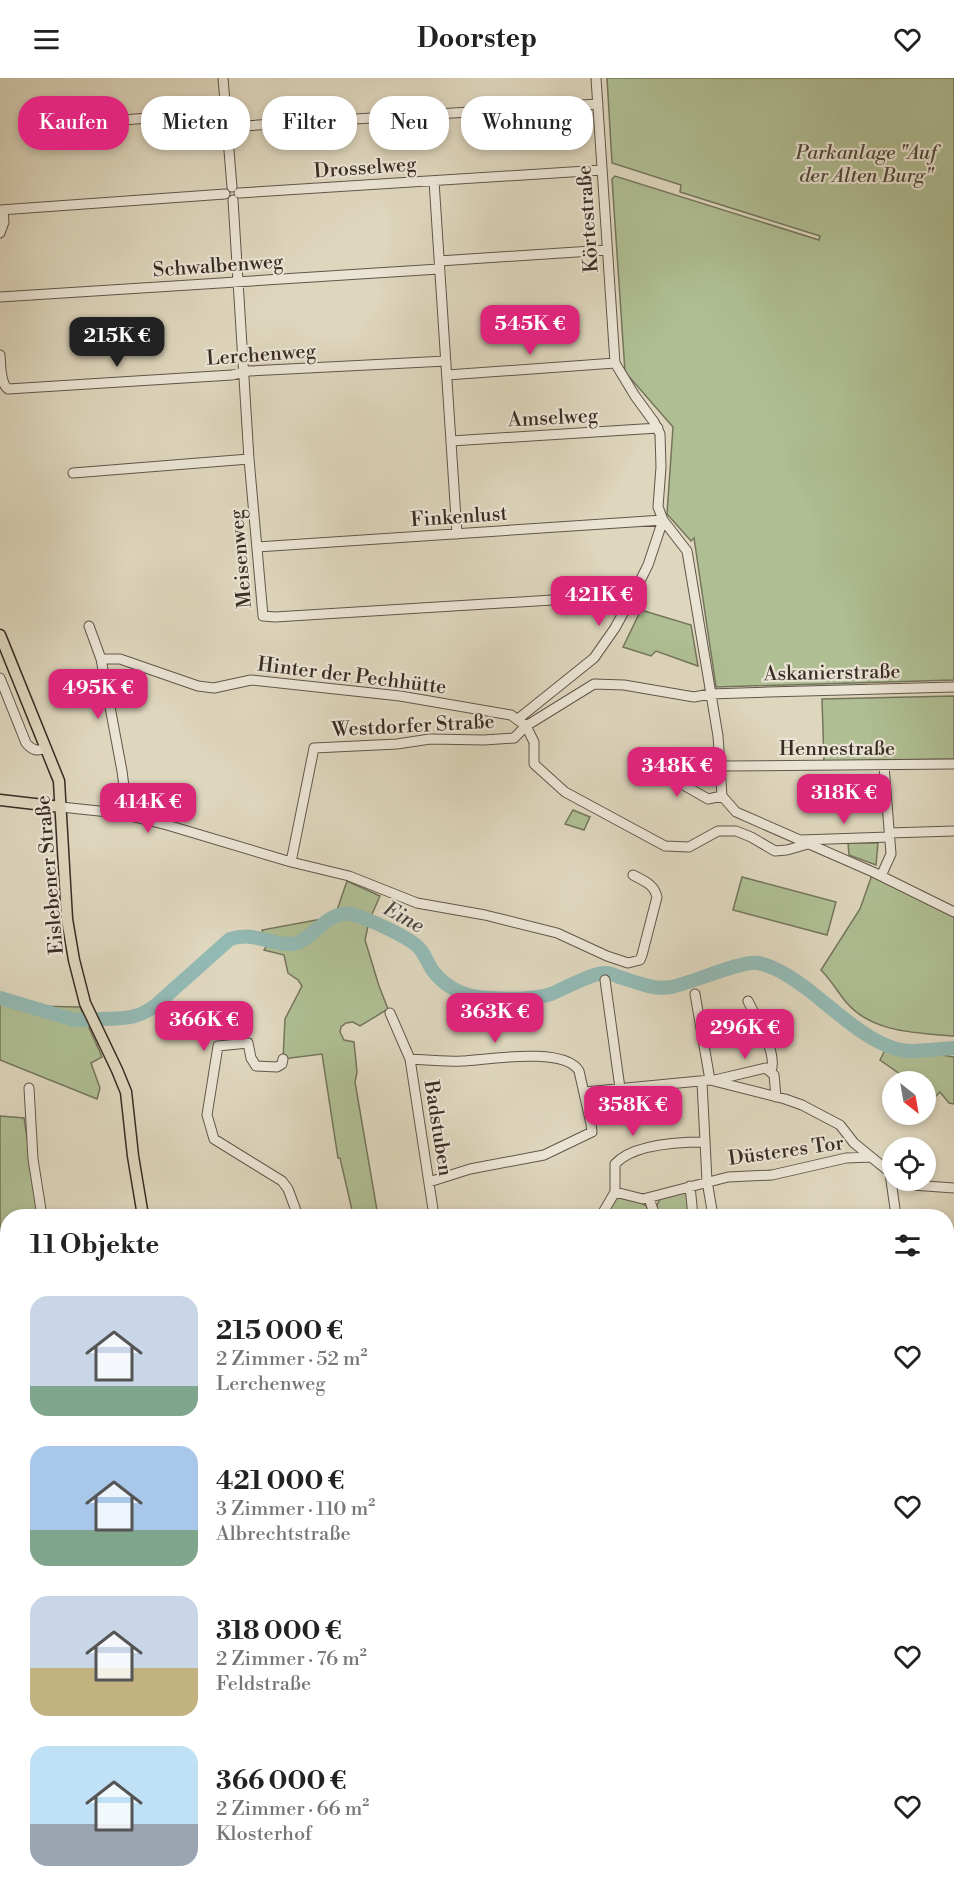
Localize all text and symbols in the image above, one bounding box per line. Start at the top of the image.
text: Doorstep [417,22,537,56]
icon: menu [30,23,63,56]
icon: heart [891,23,924,56]
chip: Kaufen [18,96,129,150]
chip: Mieten [141,96,250,150]
chip: Filter [262,96,357,150]
chip: Neu [369,96,449,150]
chip: Wohnung [461,96,593,150]
park label: Parkanlage "Auf der Alten Burg" [795,141,941,189]
street label: Drosselweg [313,152,418,185]
street label: Körtestraße [572,164,605,274]
street label: Schwalbenweg [152,249,285,284]
pin: 545K € [481,305,579,356]
text: 545K € [495,312,565,337]
pin: 215K € [68,317,166,368]
text: 215K € [83,324,151,349]
street label: Lerchenweg [205,339,317,372]
street label: Amselweg [506,404,599,433]
street label: Finkenlust [410,502,508,533]
street label: Meisenweg [225,508,258,609]
pin: 421K € [550,576,648,627]
text: 421K € [565,583,633,608]
street label: Hinter der Pechhütte [256,652,448,700]
street label: Askanierstraße [762,660,901,687]
pin: 495K € [49,669,147,720]
text: 495K € [63,676,133,701]
street label: Westdorfer Straße [330,710,495,743]
street label: Hennestraße [779,737,895,762]
pin: 348K € [628,747,726,798]
text: 348K € [642,754,712,779]
pin: 318K € [795,774,893,825]
text: 318K € [811,781,877,806]
pin: 414K € [99,783,197,834]
text: 414K € [114,790,182,815]
street label: Eislebener Straße [31,794,70,956]
water label: Eine [378,896,428,940]
pin: 363K € [446,993,544,1044]
text: 363K € [460,1000,530,1025]
pin: 366K € [155,1001,253,1052]
text: 366K € [169,1008,239,1033]
pin: 296K € [696,1009,794,1060]
text: 296K € [710,1016,780,1041]
north arrow [882,1071,936,1125]
map controls [882,1071,936,1191]
street label: Badstuben [417,1078,457,1178]
pin: 358K € [584,1086,682,1137]
text: 358K € [598,1093,668,1118]
street label: Düsteres Tor [727,1131,846,1172]
button: locate [882,1137,936,1191]
text: 11 Objekte [30,1229,159,1261]
icon: filters [891,1229,924,1262]
text: 215 000 € [216,1315,343,1347]
icon: home [78,1320,150,1392]
icon: heart [891,1340,924,1373]
text: 2 Zimmer · 52 m² [216,1347,368,1372]
text: Lerchenweg [216,1372,326,1397]
text: 421 000 € [216,1465,344,1497]
icon: home [78,1470,150,1542]
icon: heart [891,1490,924,1523]
text: 3 Zimmer · 110 m² [216,1497,375,1522]
text: Albrechtstraße [216,1522,351,1547]
text: 318 000 € [216,1615,342,1647]
icon: home [78,1620,150,1692]
icon: heart [891,1640,924,1673]
text: 2 Zimmer · 76 m² [216,1647,367,1672]
text: Feldstraße [216,1672,311,1697]
text: 366 000 € [216,1765,346,1797]
icon: home [78,1770,150,1842]
icon: heart [891,1790,924,1823]
text: 2 Zimmer · 66 m² [216,1797,369,1822]
text: Klosterhof [216,1822,312,1847]

